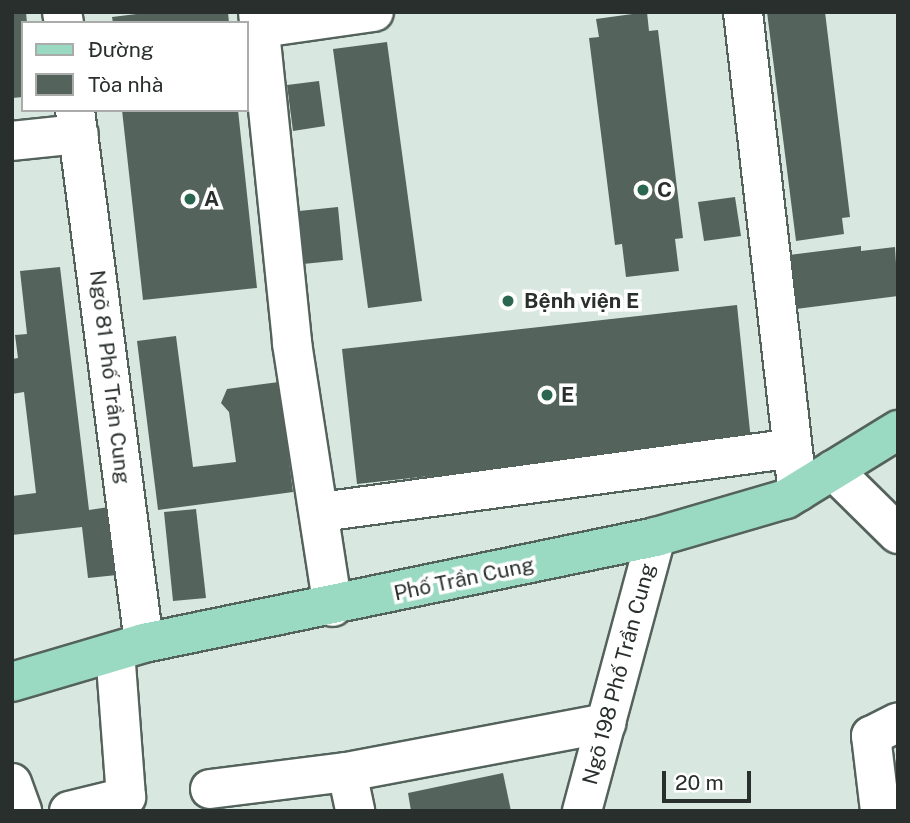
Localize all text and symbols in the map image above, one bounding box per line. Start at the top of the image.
legend [21,21,248,112]
text: Đường [88,37,154,62]
text: Tòa nhà [88,72,163,97]
place label: C [657,177,672,203]
marker: C [635,182,651,198]
place label: A [204,186,219,212]
marker: A [182,191,198,207]
street label: Ngõ 81 Phố Trần Cung [84,269,136,485]
place label: Bệnh viện E [524,288,639,314]
marker: Bệnh viện E [498,291,518,311]
place label: E [561,382,574,408]
marker: E [539,387,555,403]
street label: Phố Trần Cung [392,552,536,606]
street label: Ngõ 198 Phố Trần Cung [577,560,661,788]
scale bar [665,756,754,800]
text: 20 m [675,770,724,795]

